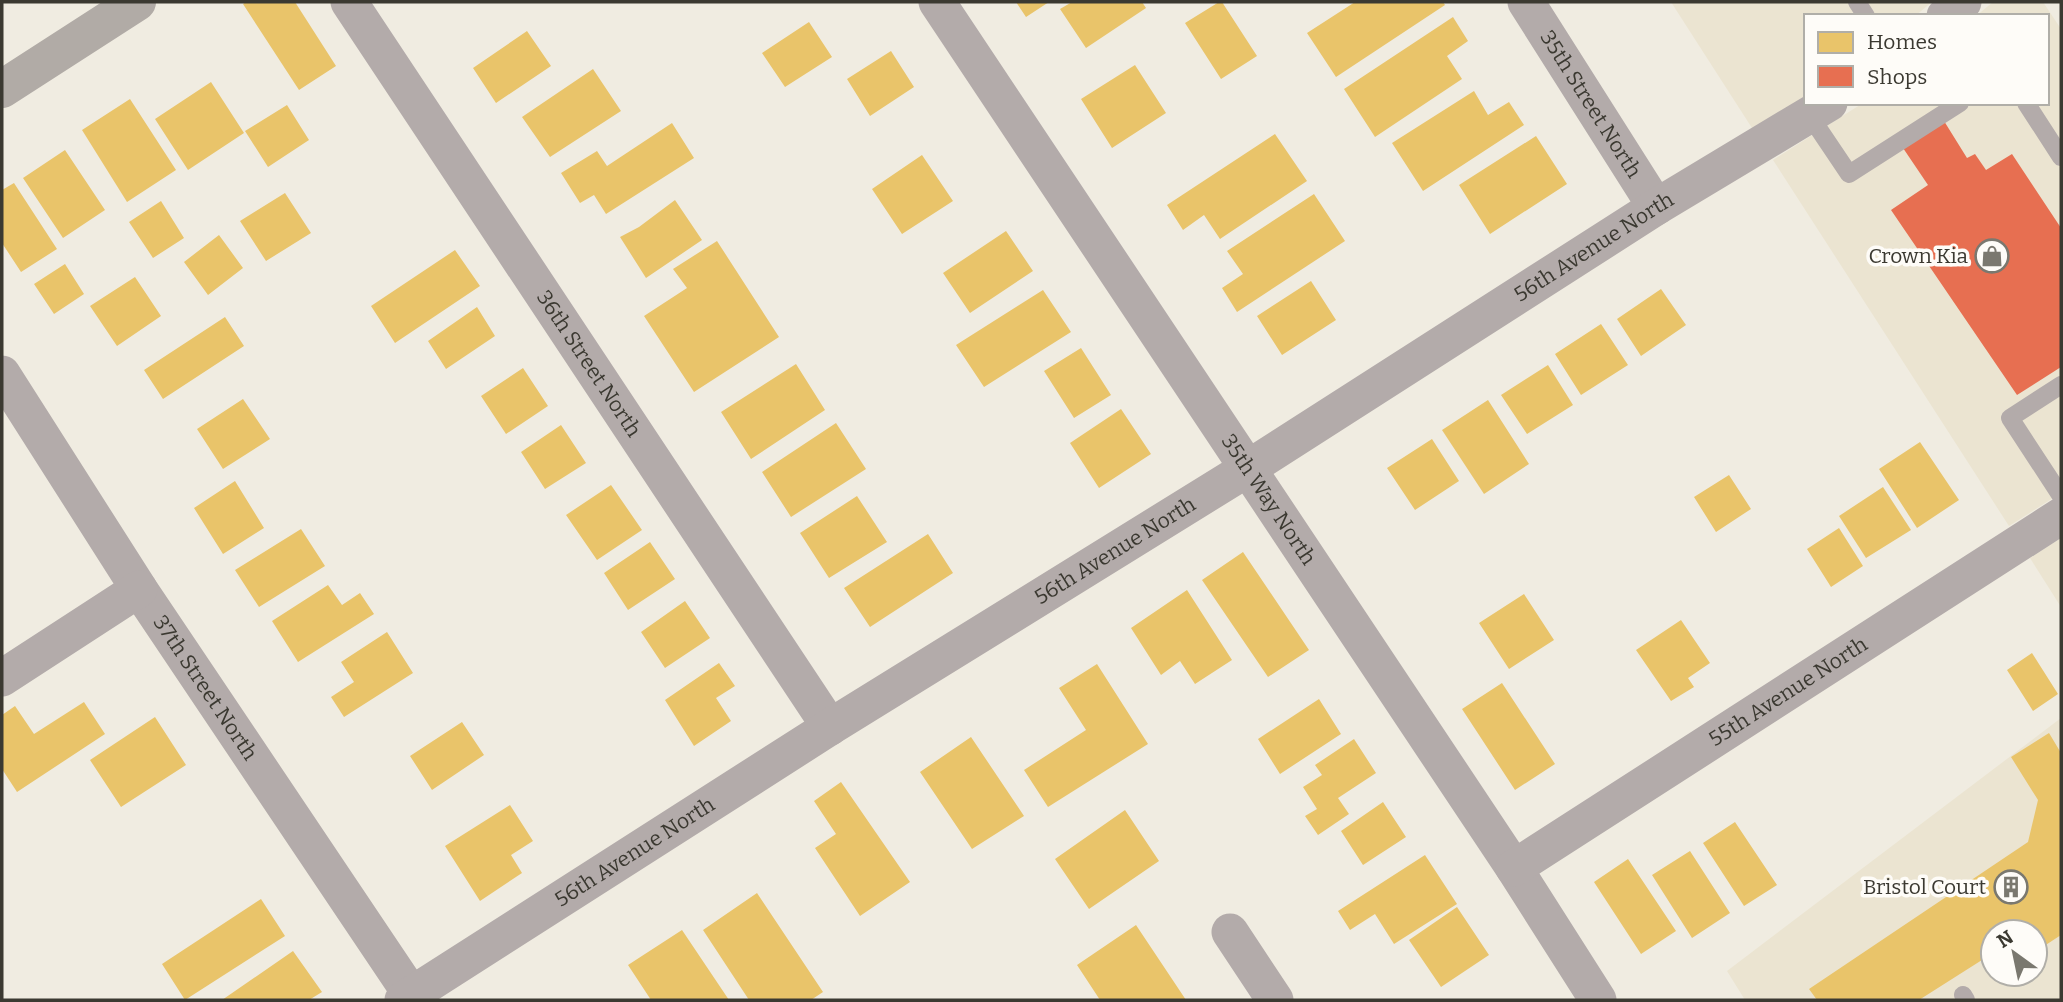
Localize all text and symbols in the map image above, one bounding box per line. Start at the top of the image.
legend [1804,14,2049,105]
street label: 35th Street North [1534,26,1647,183]
text: Homes [1867,29,1937,55]
text: Shops [1867,64,1927,90]
street label: 56th Avenue North [1509,186,1678,308]
shop icon: Crown Kia [1973,237,2011,275]
place label: Crown Kia [1868,243,1969,269]
street label: 36th Street North [531,285,647,442]
street label: 35th Way North [1216,429,1322,570]
street label: 56th Avenue North [1030,491,1200,610]
street label: 37th Street North [148,610,263,765]
street label: 55th Avenue North [1704,631,1872,752]
street label: 56th Avenue North [550,791,719,912]
building icon: Bristol Court [1992,868,2030,906]
place label: Bristol Court [1863,874,1986,900]
north arrow [1979,918,2049,988]
text: N [1993,925,2018,953]

